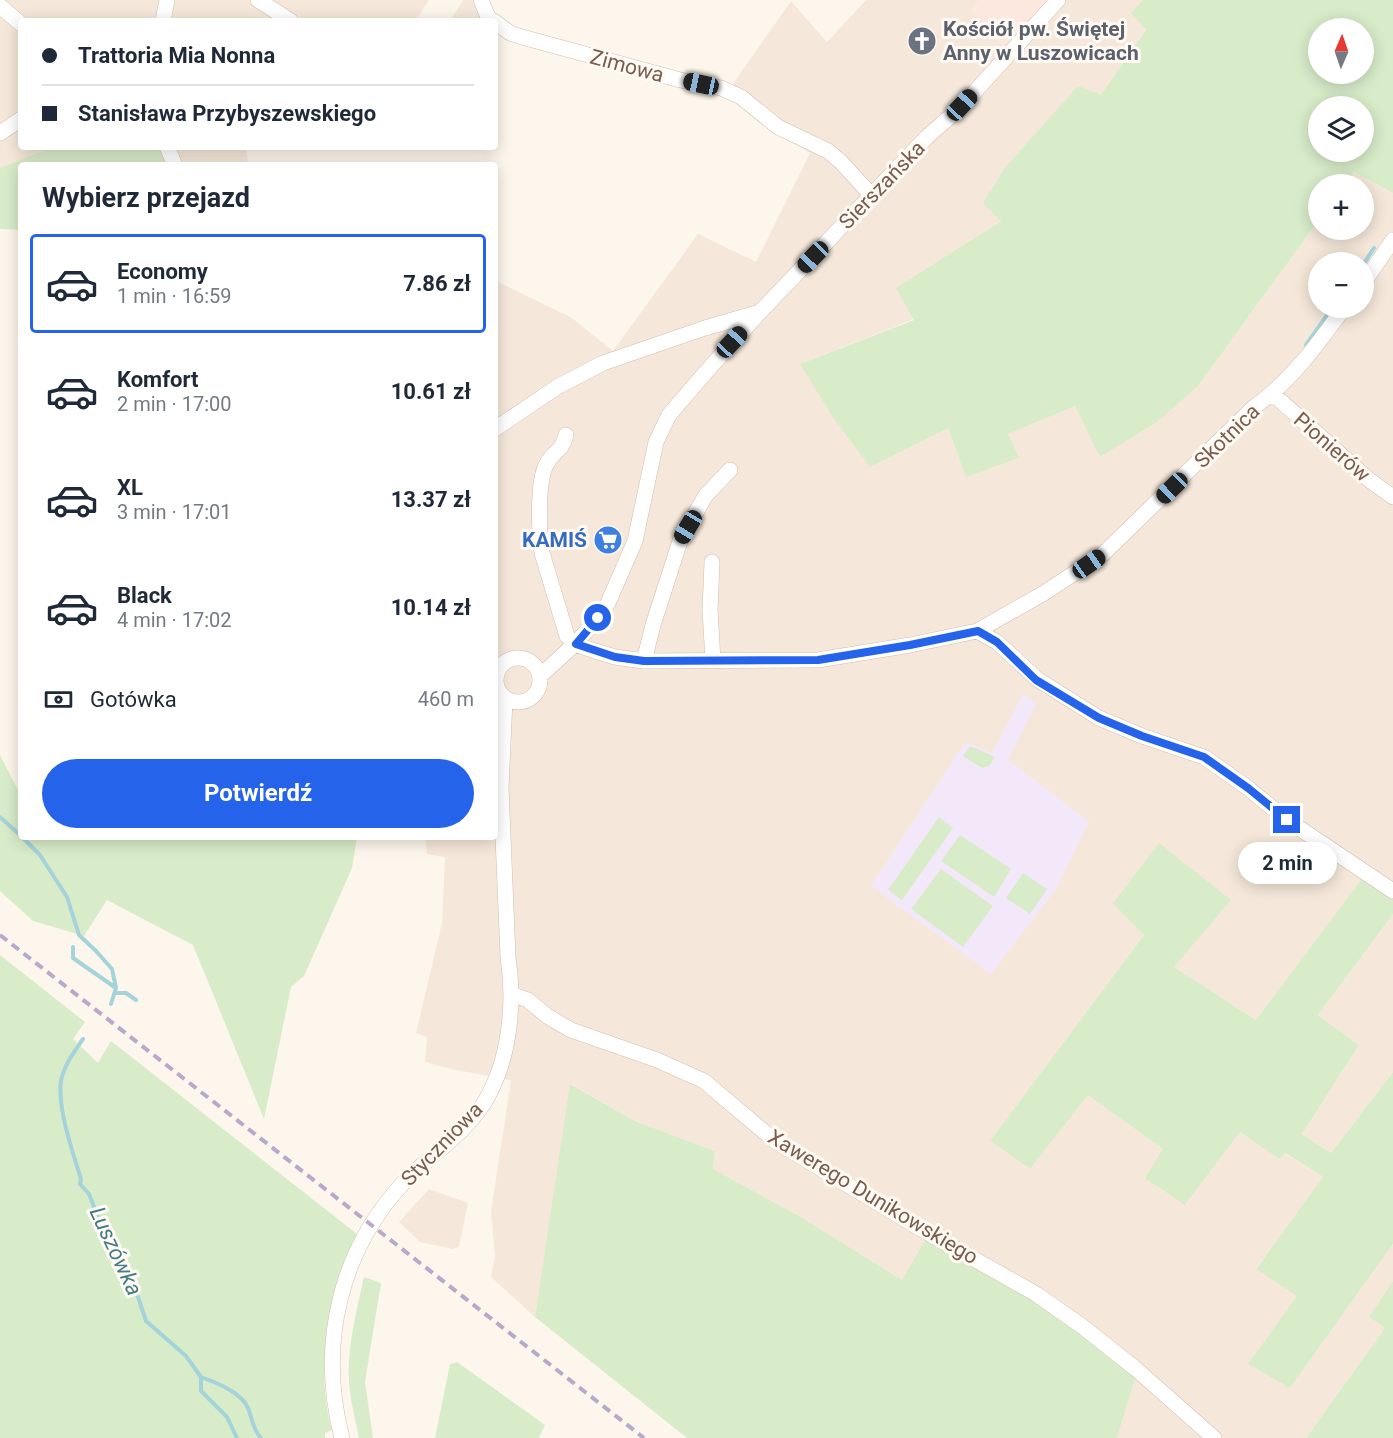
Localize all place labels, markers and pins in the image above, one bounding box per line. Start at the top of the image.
place label: Kościół pw. Świętej Anny w Luszowicach [943,17,1139,65]
church icon: Kościół pw. Świętej Anny w Luszowicach [906,25,938,57]
supermarket icon: KAMIŚ [592,524,624,556]
place label: KAMIŚ [522,528,587,552]

